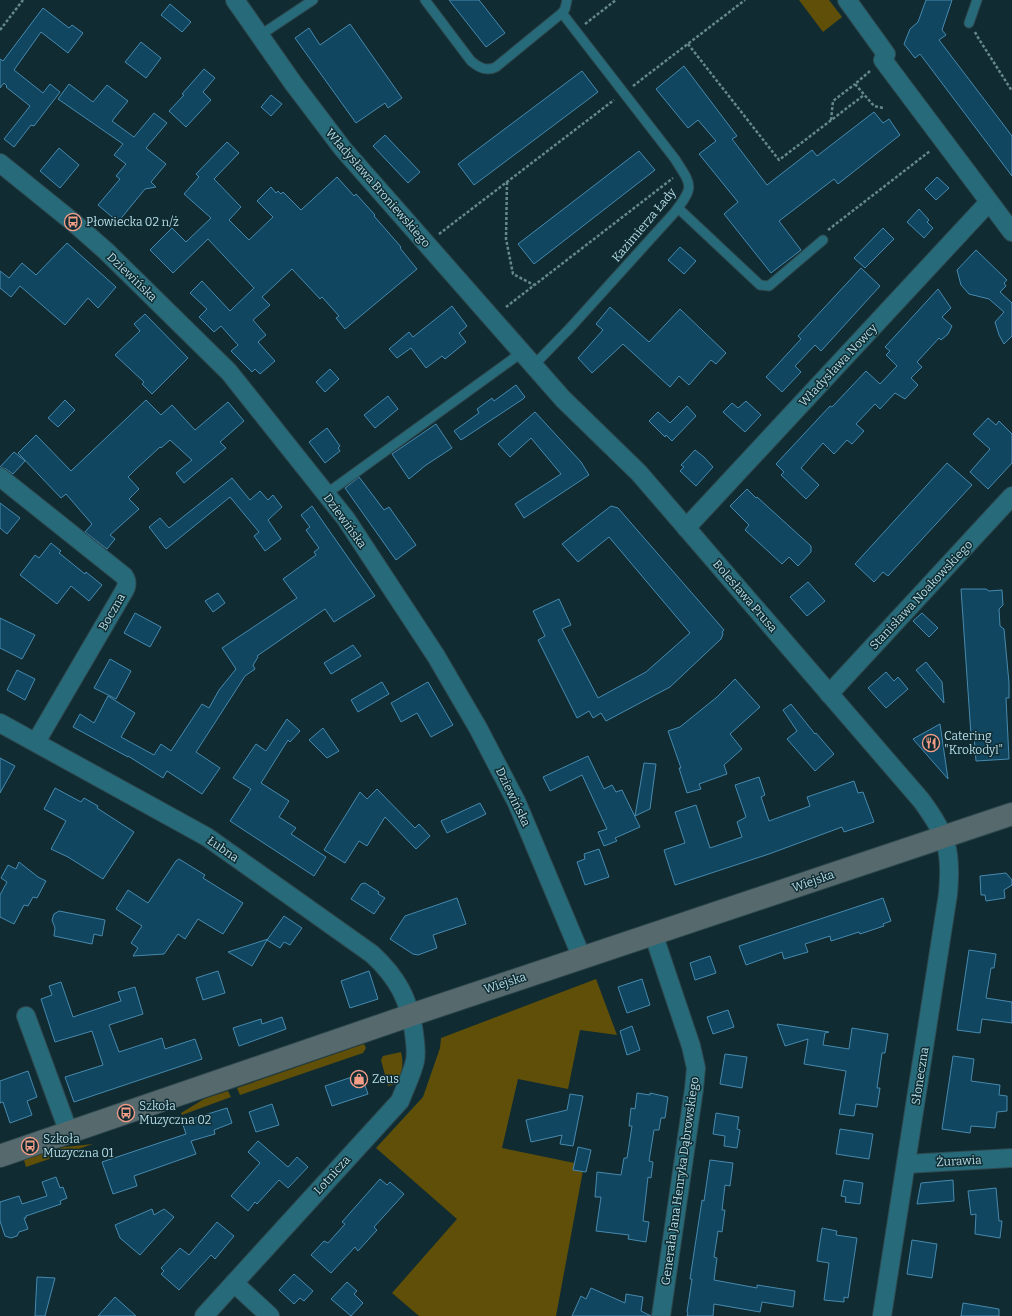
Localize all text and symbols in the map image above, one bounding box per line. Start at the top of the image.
street label: Władysława Broniewskiego [323,126,433,250]
street label: Kazimierza Łady [609,185,679,265]
bus stop icon: Płowiecka 02 n/ż [63,212,83,232]
place label: Płowiecka 02 n/ż [86,215,179,229]
street label: Dziewińska [104,250,160,304]
street label: Władysława Nowcy [796,320,880,409]
street label: Dziewińska [321,491,370,551]
street label: Stanisława Noakowskiego [867,537,975,653]
street label: Bolesława Prusa [710,557,780,635]
street label: Boczna [96,591,128,633]
place label: Catering "Krokodyl" [944,729,1003,757]
restaurant icon: Catering "Krokodyl" [921,733,941,753]
street label: Dziewińska [493,765,533,829]
street label: Łubna [205,833,242,865]
street label: Wiejska [790,867,836,895]
street label: Wiejska [482,969,528,996]
street label: Słoneczna [909,1046,932,1106]
shop icon: Zeus [349,1069,369,1089]
place label: Zeus [372,1072,399,1086]
street label: Generała Jana Henryka Dąbrowskiego [658,1076,702,1286]
place label: Szkoła Muzyczna 02 [139,1099,211,1127]
bus stop icon: Szkoła Muzyczna 02 [116,1103,136,1123]
place label: Szkoła Muzyczna 01 [43,1132,114,1160]
bus stop icon: Szkoła Muzyczna 01 [20,1136,40,1156]
street label: Lotnicza [311,1152,353,1197]
street label: Żurawia [936,1152,982,1169]

